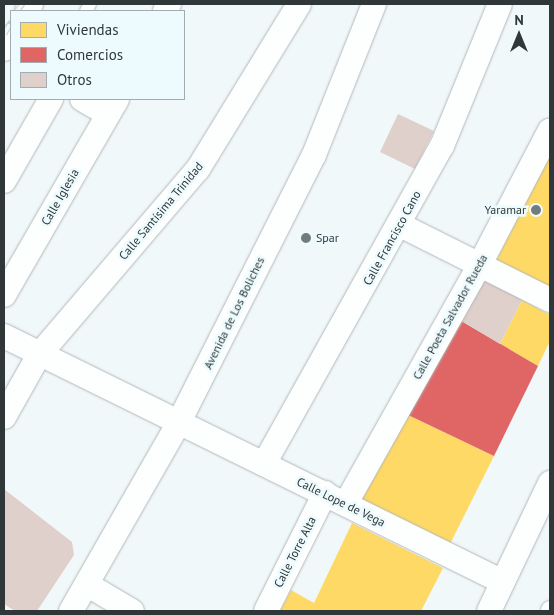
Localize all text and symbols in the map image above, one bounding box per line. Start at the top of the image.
legend [10,10,185,100]
north arrow [494,10,544,60]
text: N [514,11,524,29]
text: Viviendas [57,20,118,39]
text: Comercios [57,45,123,64]
text: Otros [57,70,92,89]
street label: Calle Santísima Trinidad [116,159,206,263]
street label: Calle Iglesia [38,166,82,228]
street label: Calle Francisco Cano [360,188,424,288]
place label: Yaramar [484,203,526,217]
marker: Yaramar [530,204,542,216]
place label: Spar [316,231,339,245]
marker: Spar [300,232,312,244]
street label: Calle Poeta Salvador Rueda [410,252,490,382]
street label: Avenida de Los Boliches [201,255,267,371]
street label: Calle Lope de Vega [294,474,388,530]
street label: Calle Torre Alta [271,514,319,590]

